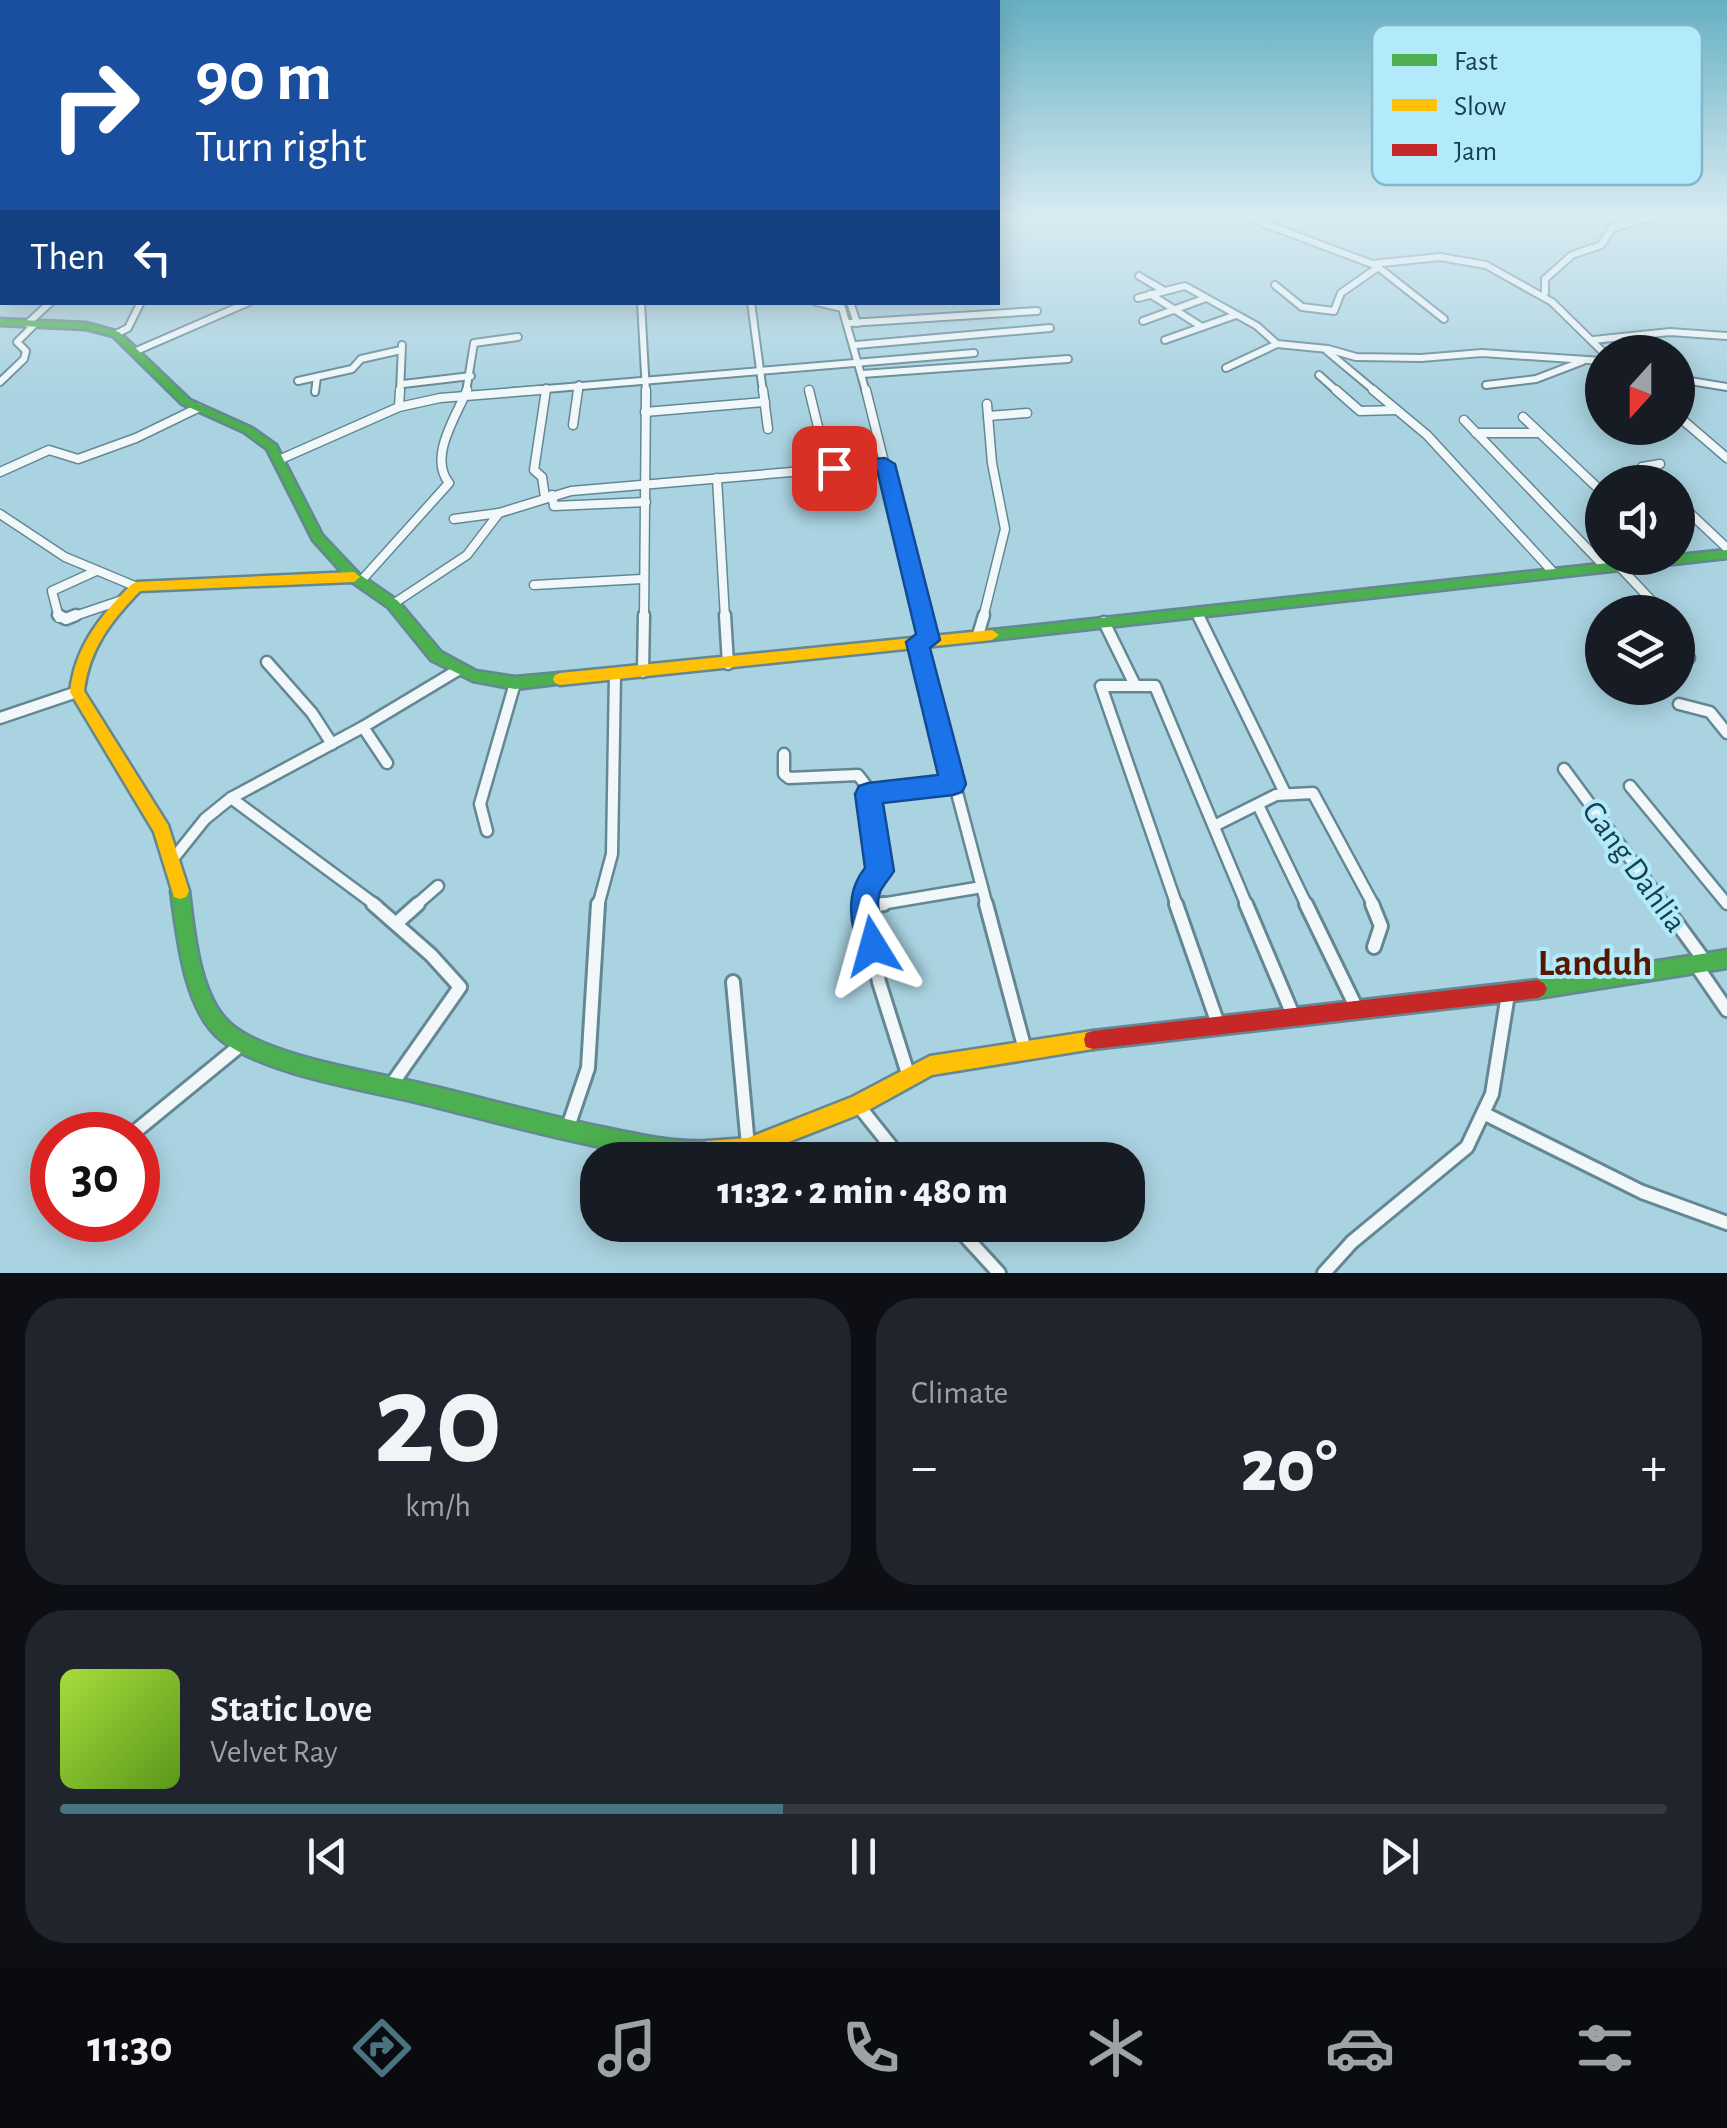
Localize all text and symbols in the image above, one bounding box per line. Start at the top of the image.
legend [1372,25,1702,185]
icon: right [30,40,160,170]
text: 90 m [195,43,332,113]
text: Fast [1454,48,1498,76]
text: Slow [1454,93,1506,121]
text: Turn right [195,125,367,170]
text: Jam [1454,138,1497,166]
icon: left [125,230,180,285]
text: Then [30,239,105,277]
north arrow [1585,335,1695,445]
map controls [1585,335,1695,705]
pin [792,426,877,511]
icon: arrive [807,441,862,496]
button: sound [1585,465,1695,575]
button: layers [1585,595,1695,705]
street label: Gang Dahlia [1576,795,1692,938]
position arrow [821,894,925,998]
district label: Landuh [1538,945,1652,983]
speed limit sign: 30 [30,1112,160,1242]
text: 11:32 · 2 min · 480 m [717,1173,1008,1211]
text: 20 [374,1357,502,1487]
text: Climate [911,1377,1008,1409]
text: 20° [1241,1430,1337,1505]
text: − [911,1440,937,1495]
text: + [1641,1440,1667,1495]
text: km/h [405,1490,471,1522]
text: Static Love [210,1691,372,1729]
text: Velvet Ray [210,1736,338,1768]
icon: previous [300,1829,355,1884]
icon: pause [836,1829,891,1884]
icon: next [1372,1829,1427,1884]
icon: directions [347,2013,417,2083]
icon: music [592,2013,662,2083]
icon: phone [836,2013,906,2083]
icon: climate [1081,2013,1151,2083]
icon: car [1325,2013,1395,2083]
icon: filters [1570,2013,1640,2083]
text: 11:30 [87,2025,173,2070]

